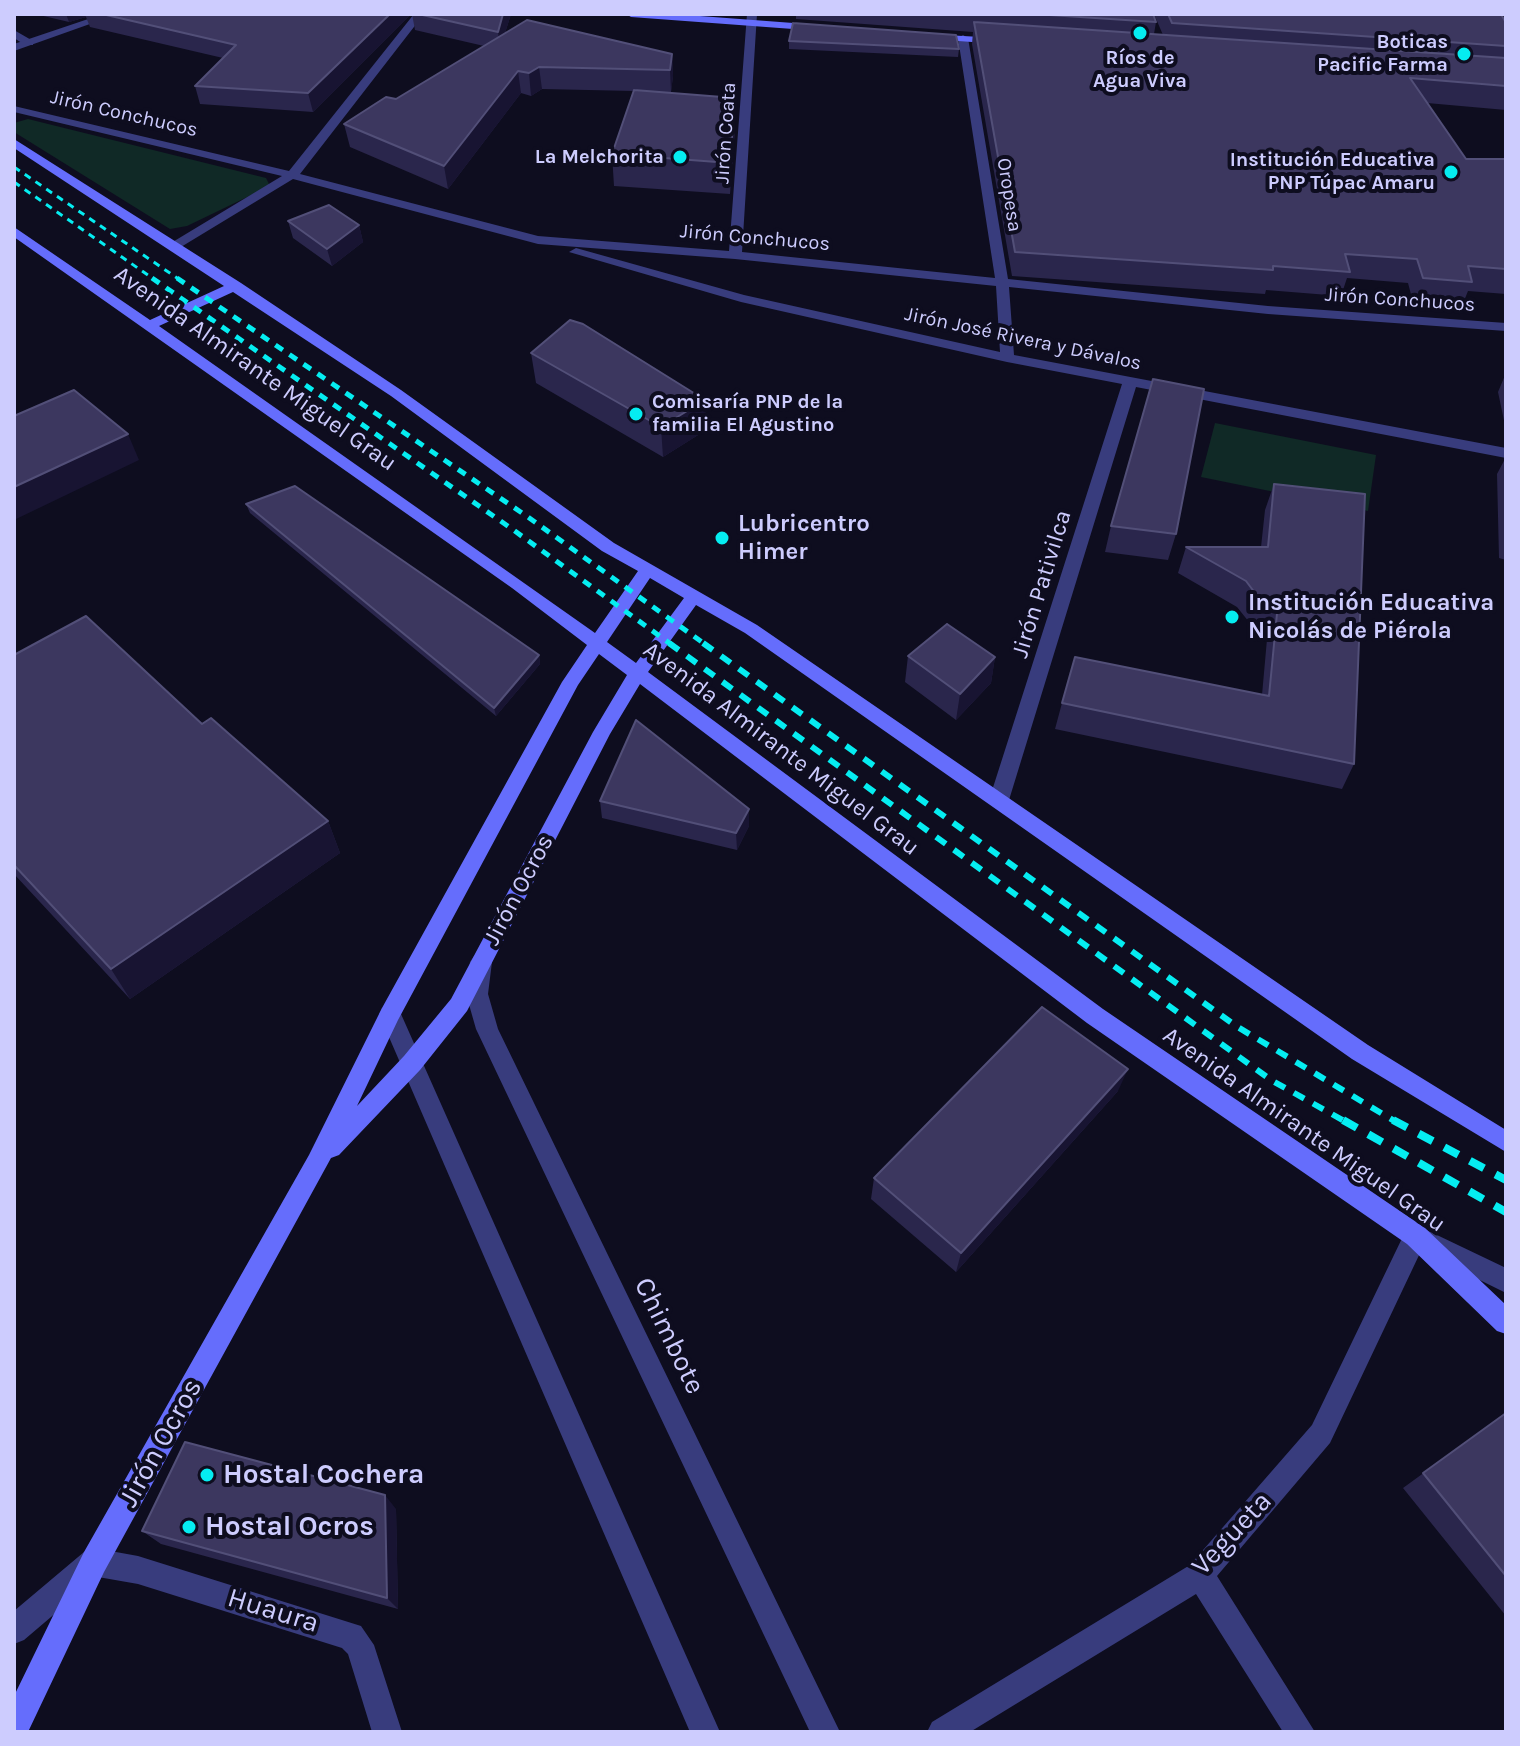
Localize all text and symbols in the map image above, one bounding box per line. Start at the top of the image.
marker: Ríos de Agua Viva [1131,24,1149,42]
place label: Boticas Pacific Farma [1317,30,1448,77]
marker: Boticas Pacific Farma [1455,45,1473,63]
place label: Ríos de Agua Viva [1093,46,1187,93]
street label: Jirón Coata [710,81,742,185]
street label: Jirón Conchucos [48,85,200,143]
place label: La Melchorita [535,145,664,169]
marker: La Melchorita [671,148,689,166]
place label: Institución Educativa PNP Túpac Amaru [1230,148,1435,195]
street label: Oropesa [991,156,1027,234]
marker: Institución Educativa PNP Túpac Amaru [1442,163,1460,181]
street label: Jirón Conchucos [679,219,831,257]
street label: Avenida Almirante Miguel Grau [108,260,402,478]
street label: Jirón Conchucos [1324,283,1476,317]
street label: Jirón José Rivera y Dávalos [902,302,1144,376]
place label: Comisaría PNP de la familia El Agustino [652,390,843,437]
marker: Comisaría PNP de la familia El Agustino [627,405,645,423]
street label: Jirón Pativilca [1006,507,1078,661]
place label: Lubricentro Himer [738,510,870,566]
marker: Lubricentro Himer [713,529,731,547]
place label: Institución Educativa Nicolás de Piérola [1248,589,1494,645]
marker: Institución Educativa Nicolás de Piérola [1223,608,1241,626]
street label: Avenida Almirante Miguel Grau [637,636,925,862]
street label: Jirón Ocros [478,830,560,950]
street label: Avenida Almirante Miguel Grau [1157,1021,1451,1239]
street label: Chimbote [626,1272,712,1400]
street label: Jirón Ocros [112,1373,210,1513]
place label: Hostal Cochera [223,1458,424,1492]
marker: Hostal Cochera [198,1466,216,1484]
street label: Vegueta [1185,1485,1279,1583]
place label: Hostal Ocros [205,1510,374,1544]
marker: Hostal Ocros [180,1518,198,1536]
street label: Huaura [223,1581,323,1641]

